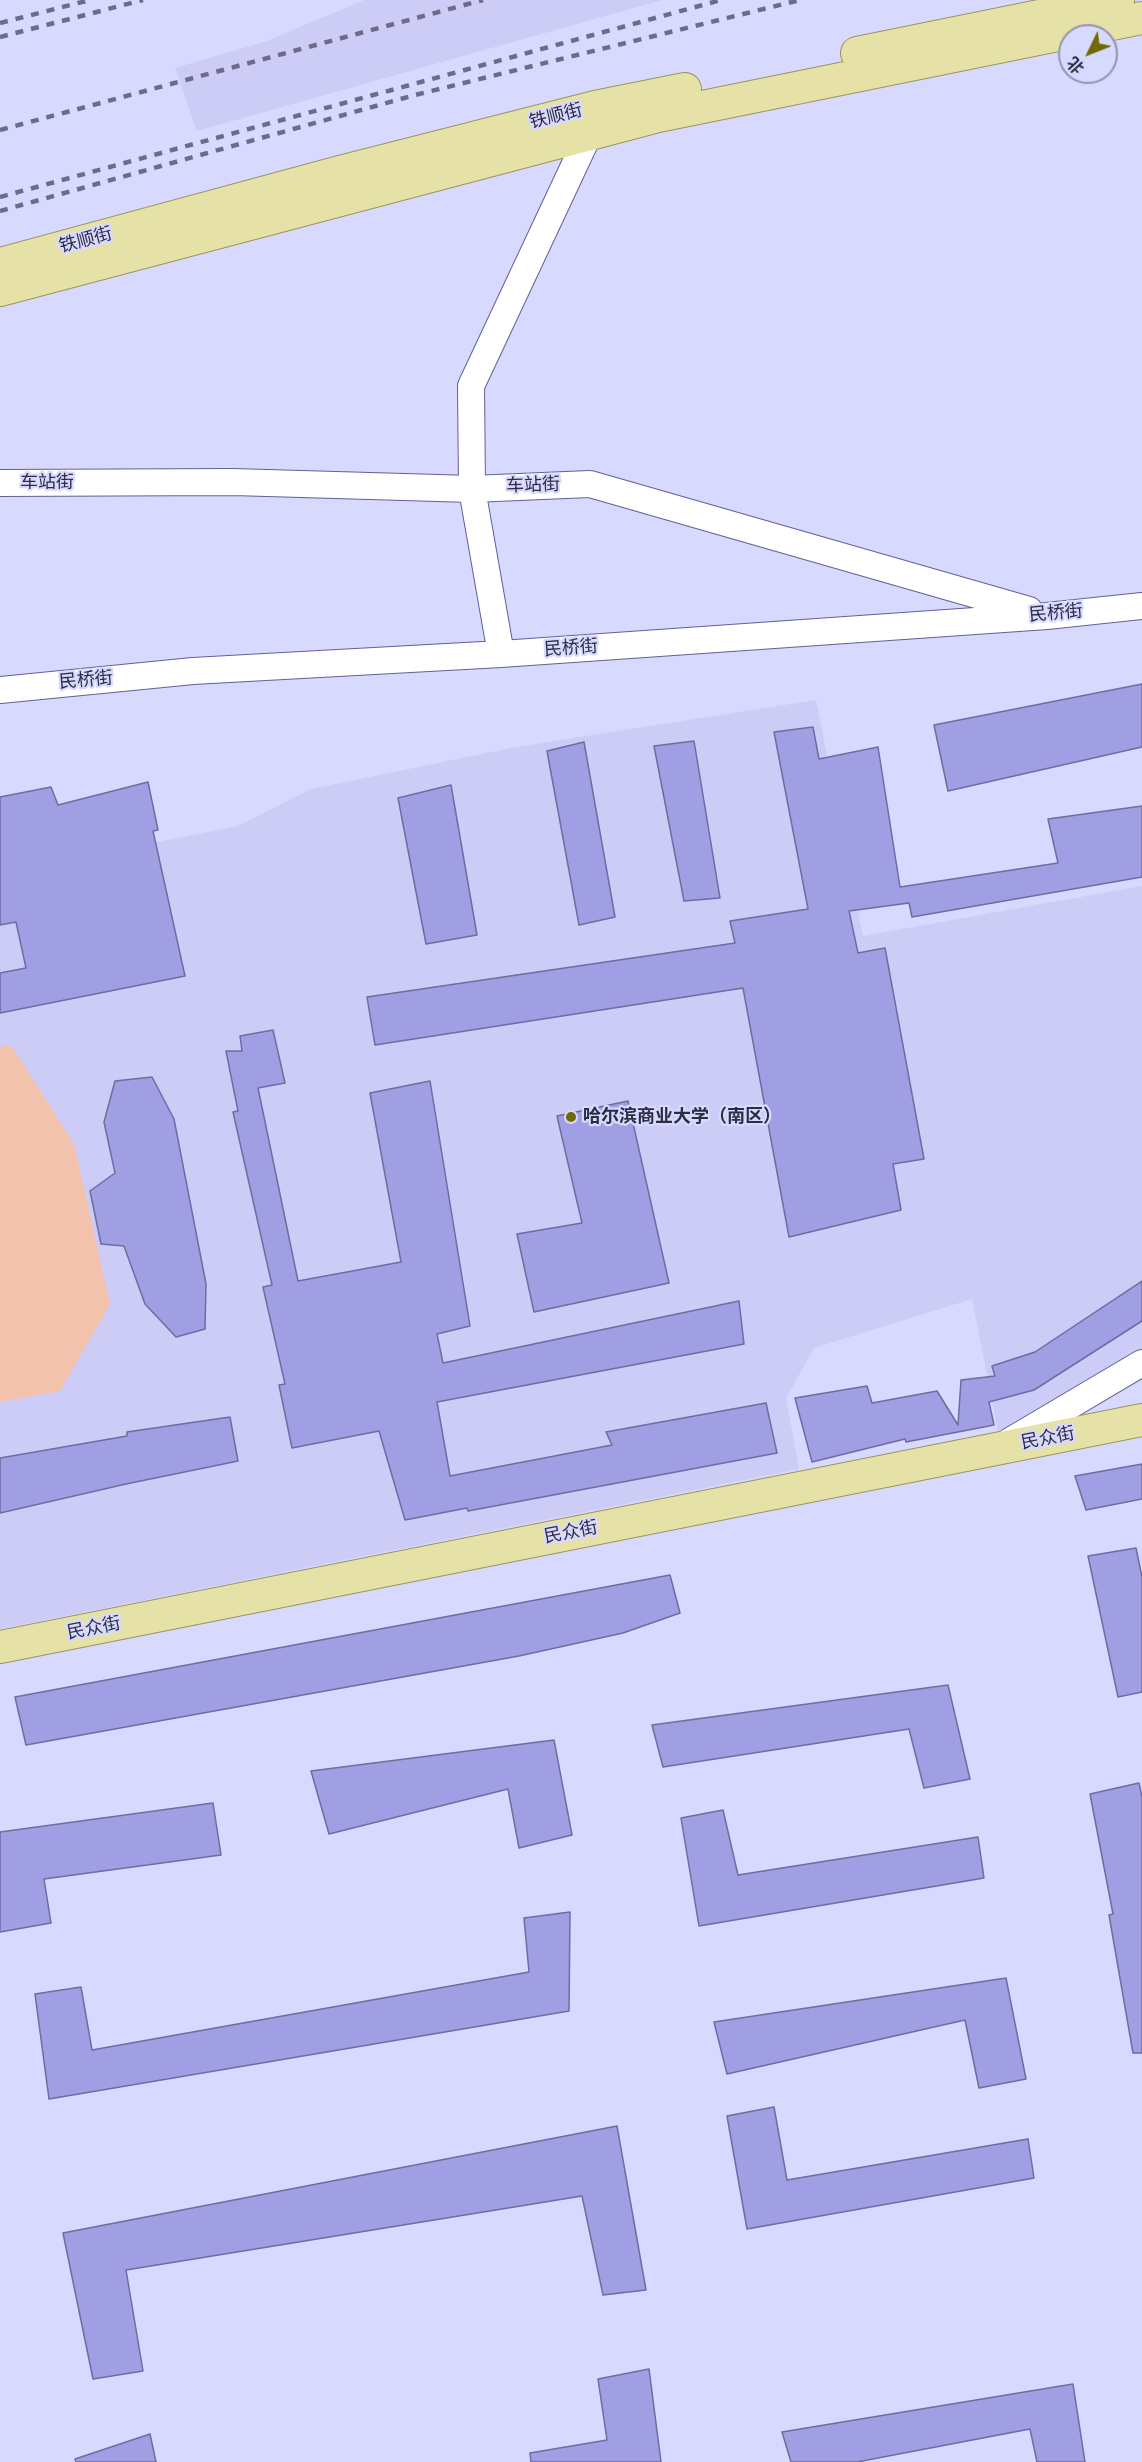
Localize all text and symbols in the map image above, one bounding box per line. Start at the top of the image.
north arrow [1058,24,1118,84]
text: 北 [1064,53,1088,78]
street label: 铁顺街 [527,100,585,134]
street label: 铁顺街 [57,224,115,258]
street label: 车站街 [20,472,74,494]
street label: 车站街 [506,474,560,498]
street label: 民桥街 [1028,601,1084,627]
street label: 民桥街 [543,636,599,662]
street label: 民桥街 [58,668,114,694]
place label: 哈尔滨商业大学（南区） [583,1106,781,1128]
marker: 哈尔滨商业大学（南区） [564,1110,578,1124]
street label: 民众街 [1019,1423,1077,1455]
street label: 民众街 [542,1517,600,1549]
street label: 民众街 [65,1613,123,1645]

